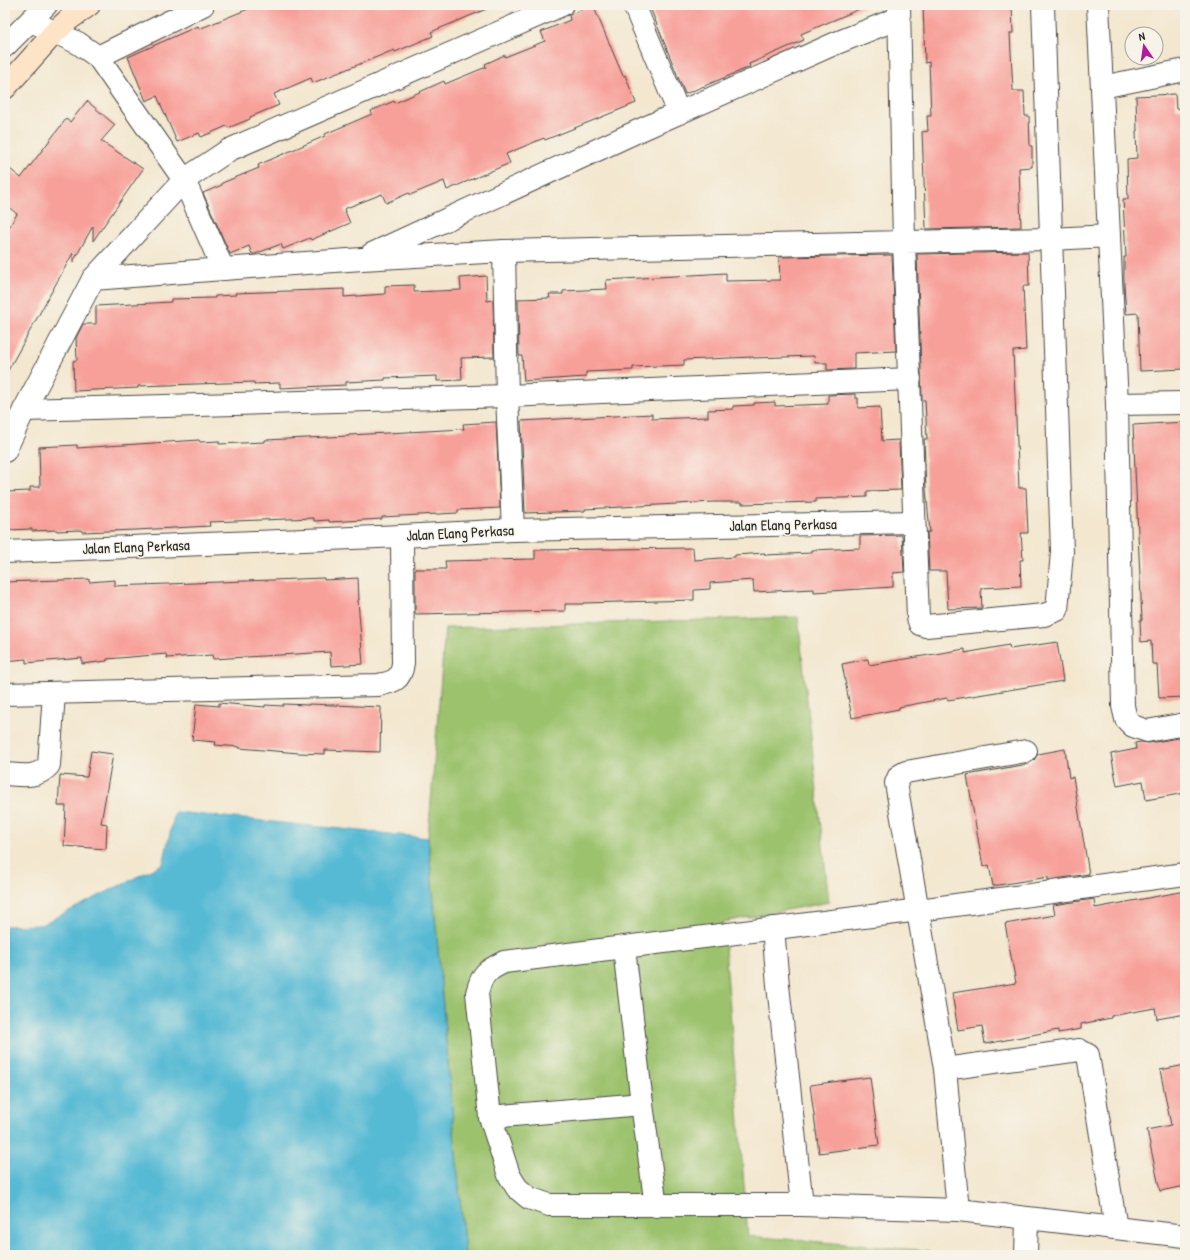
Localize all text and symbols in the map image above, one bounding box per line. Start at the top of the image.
north arrow [1124,26,1164,66]
text: N [1137,29,1146,44]
street label: Jalan Elang Perkasa [729,513,837,536]
street label: Jalan Elang Perkasa [406,519,514,546]
street label: Jalan Elang Perkasa [82,534,190,559]

